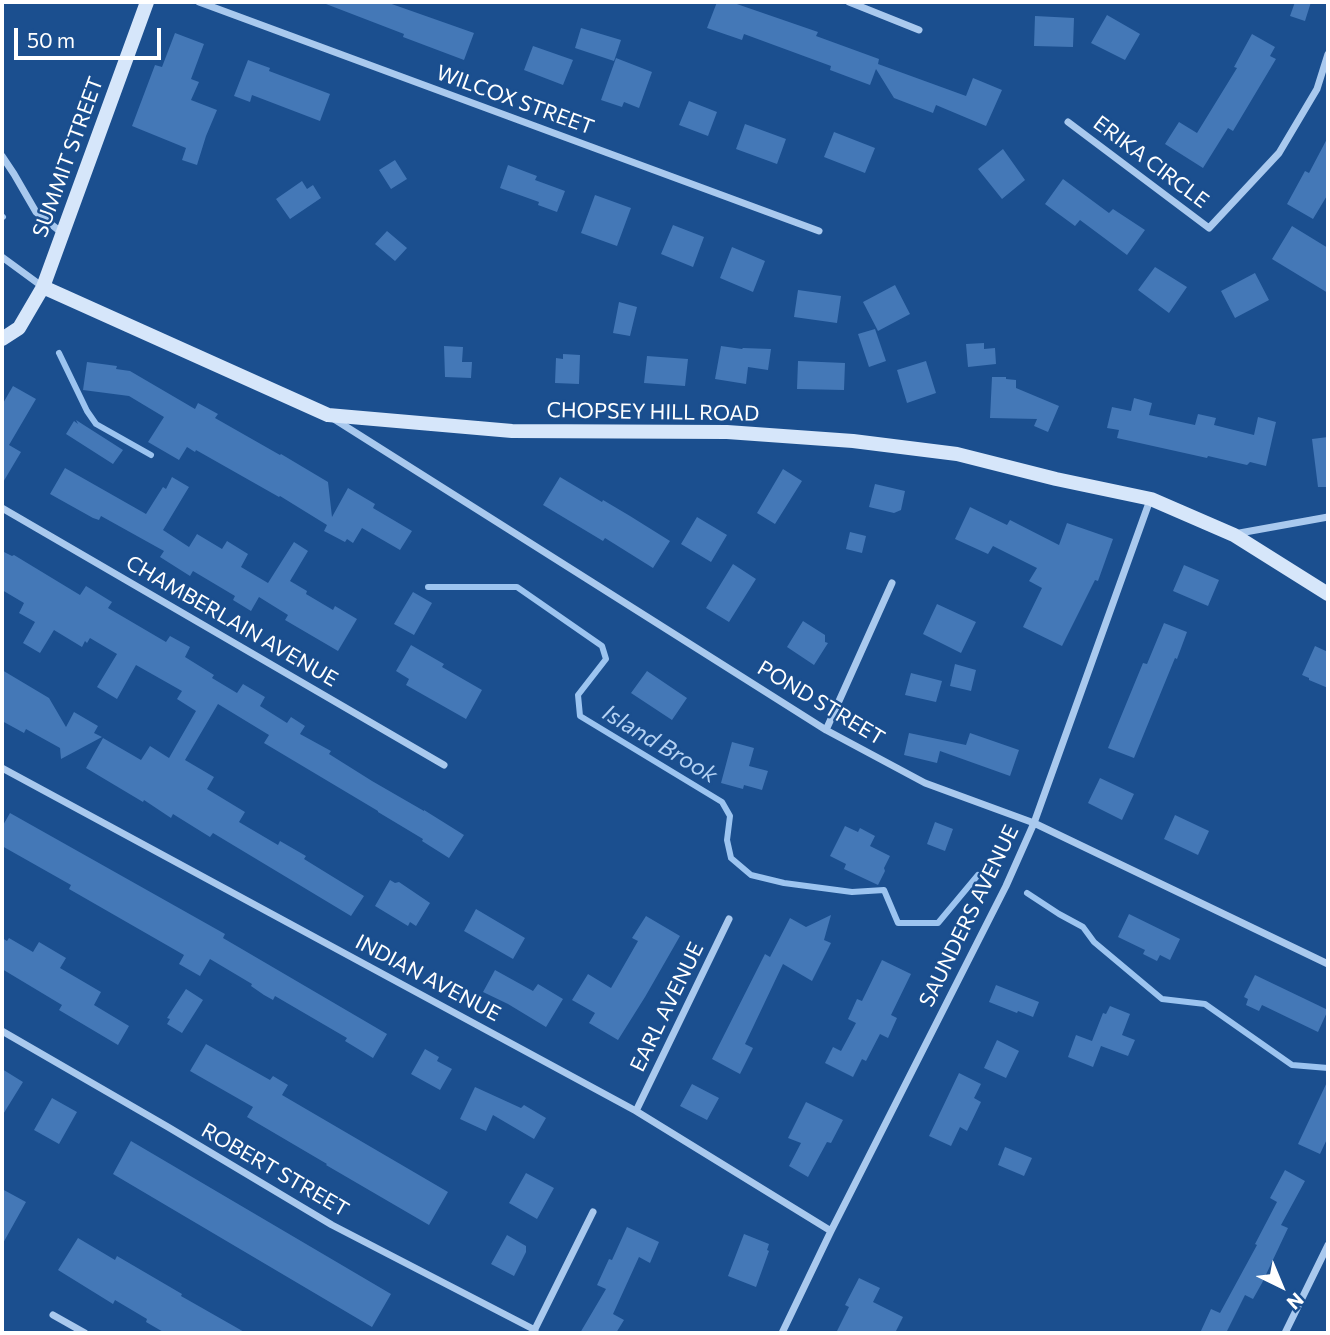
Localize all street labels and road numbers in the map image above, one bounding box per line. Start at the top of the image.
street label: WILCOX STREET [433,60,597,140]
street label: SUMMIT STREET [27,73,109,241]
street label: ERIKA CIRCLE [1088,110,1214,214]
street label: CHOPSEY HILL ROAD [546,398,760,426]
street label: CHAMBERLAIN AVENUE [122,550,342,692]
street label: POND STREET [753,655,889,751]
street label: SAUNDERS AVENUE [914,821,1024,1011]
street label: INDIAN AVENUE [351,929,505,1027]
street label: EARL AVENUE [625,938,709,1076]
street label: ROBERT STREET [197,1118,353,1222]

